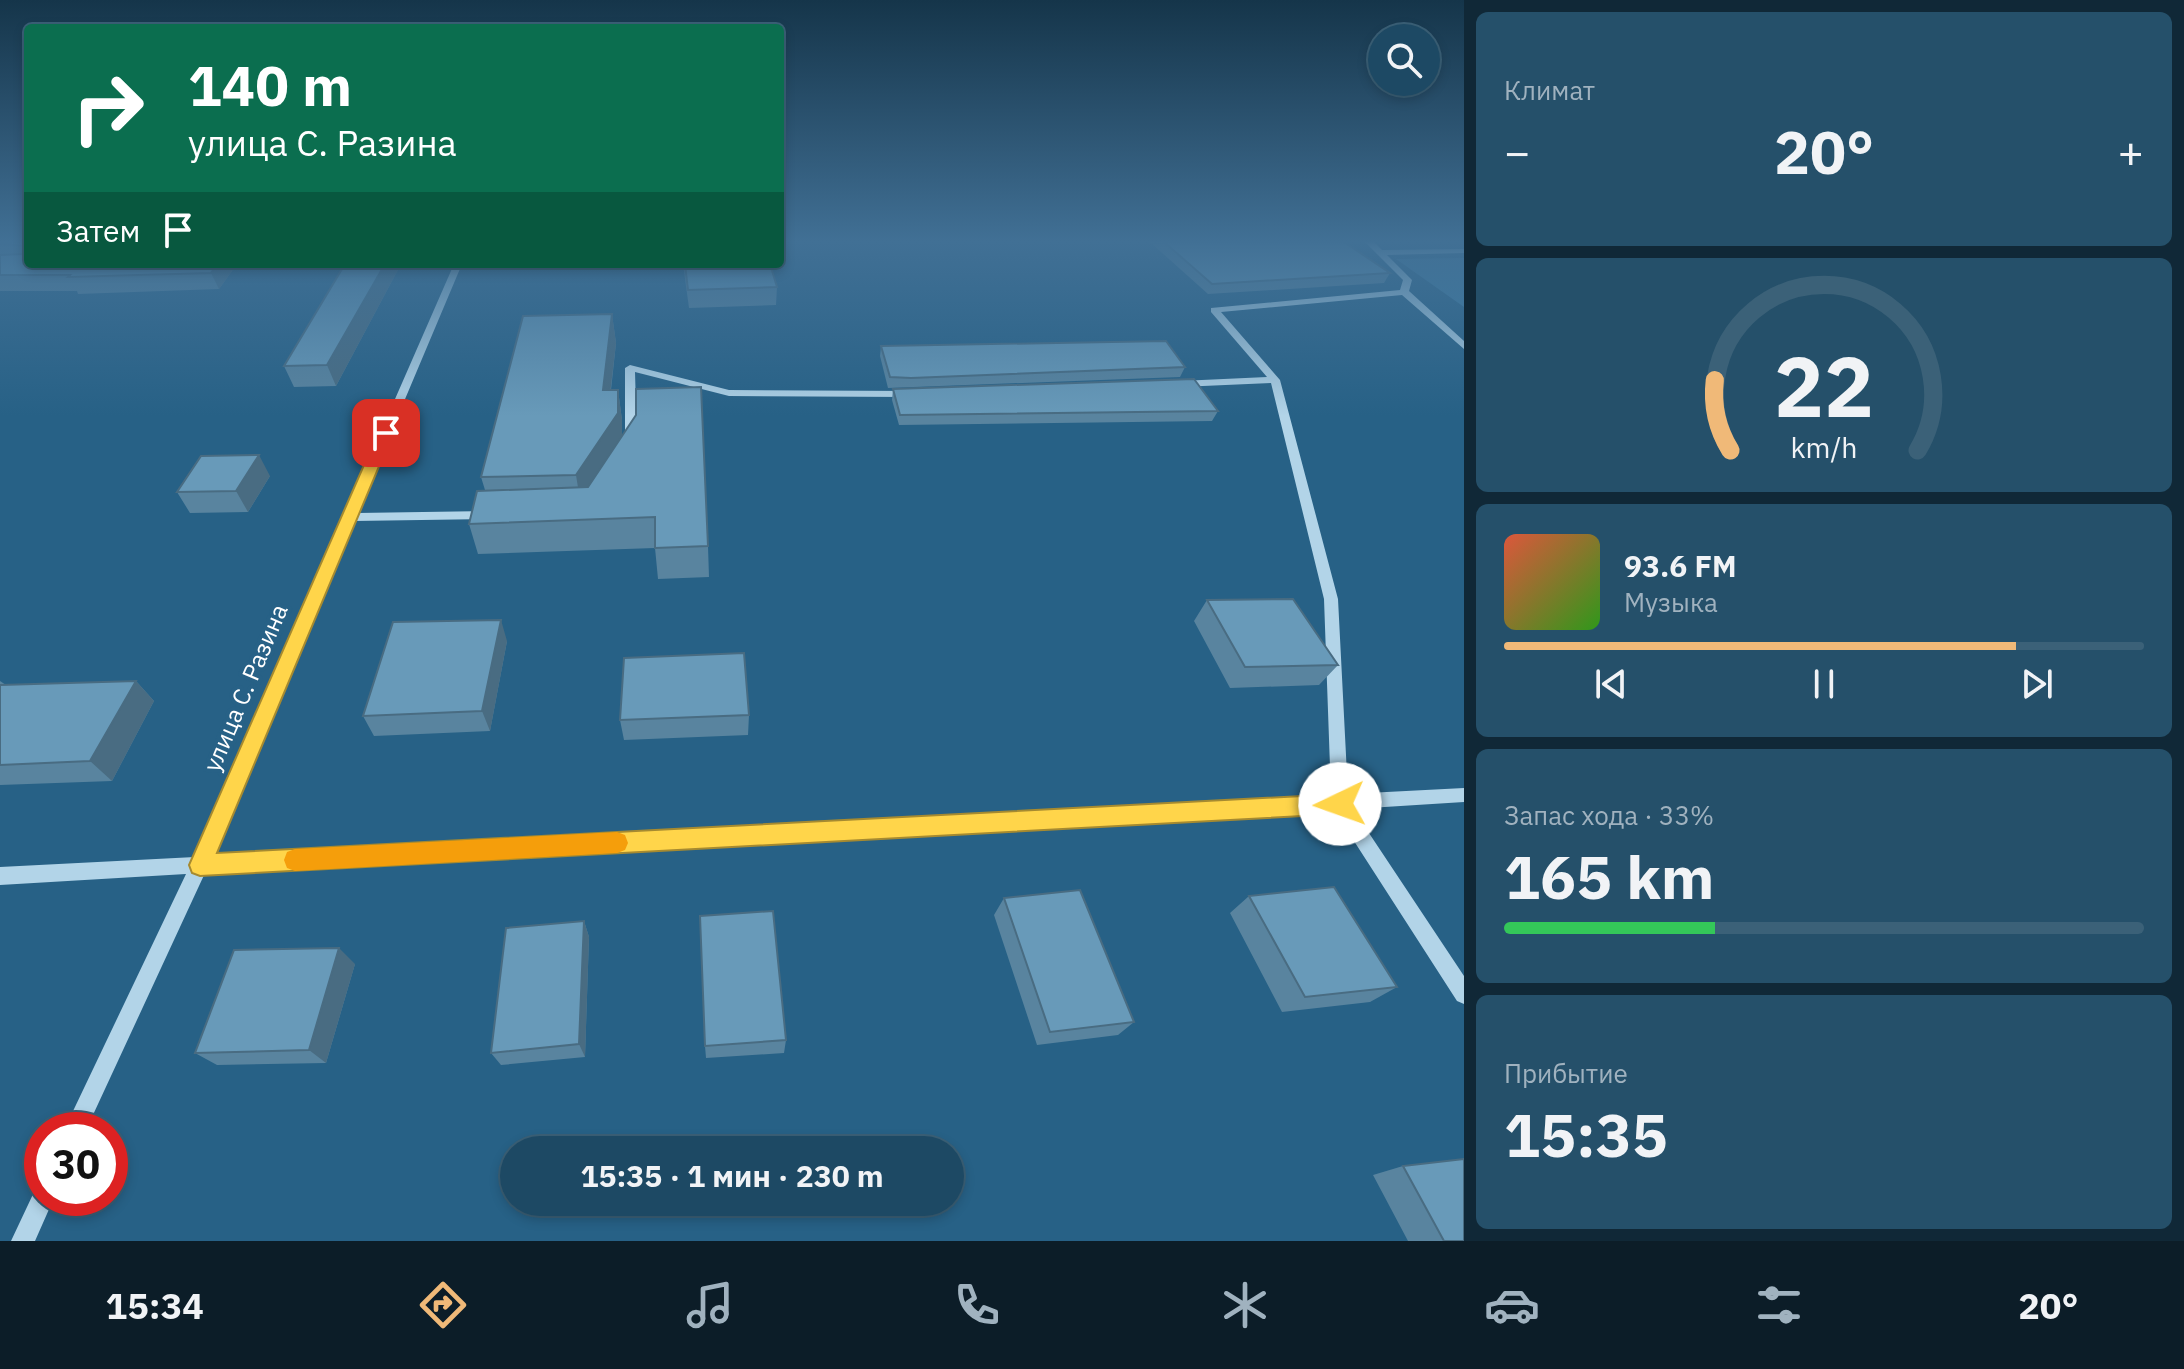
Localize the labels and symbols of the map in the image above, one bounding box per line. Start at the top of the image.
pin [352,399,420,467]
street label: улица С. Разина [195,599,295,776]
position arrow [1298,762,1382,846]
speed limit sign: 30 [24,1112,128,1216]

